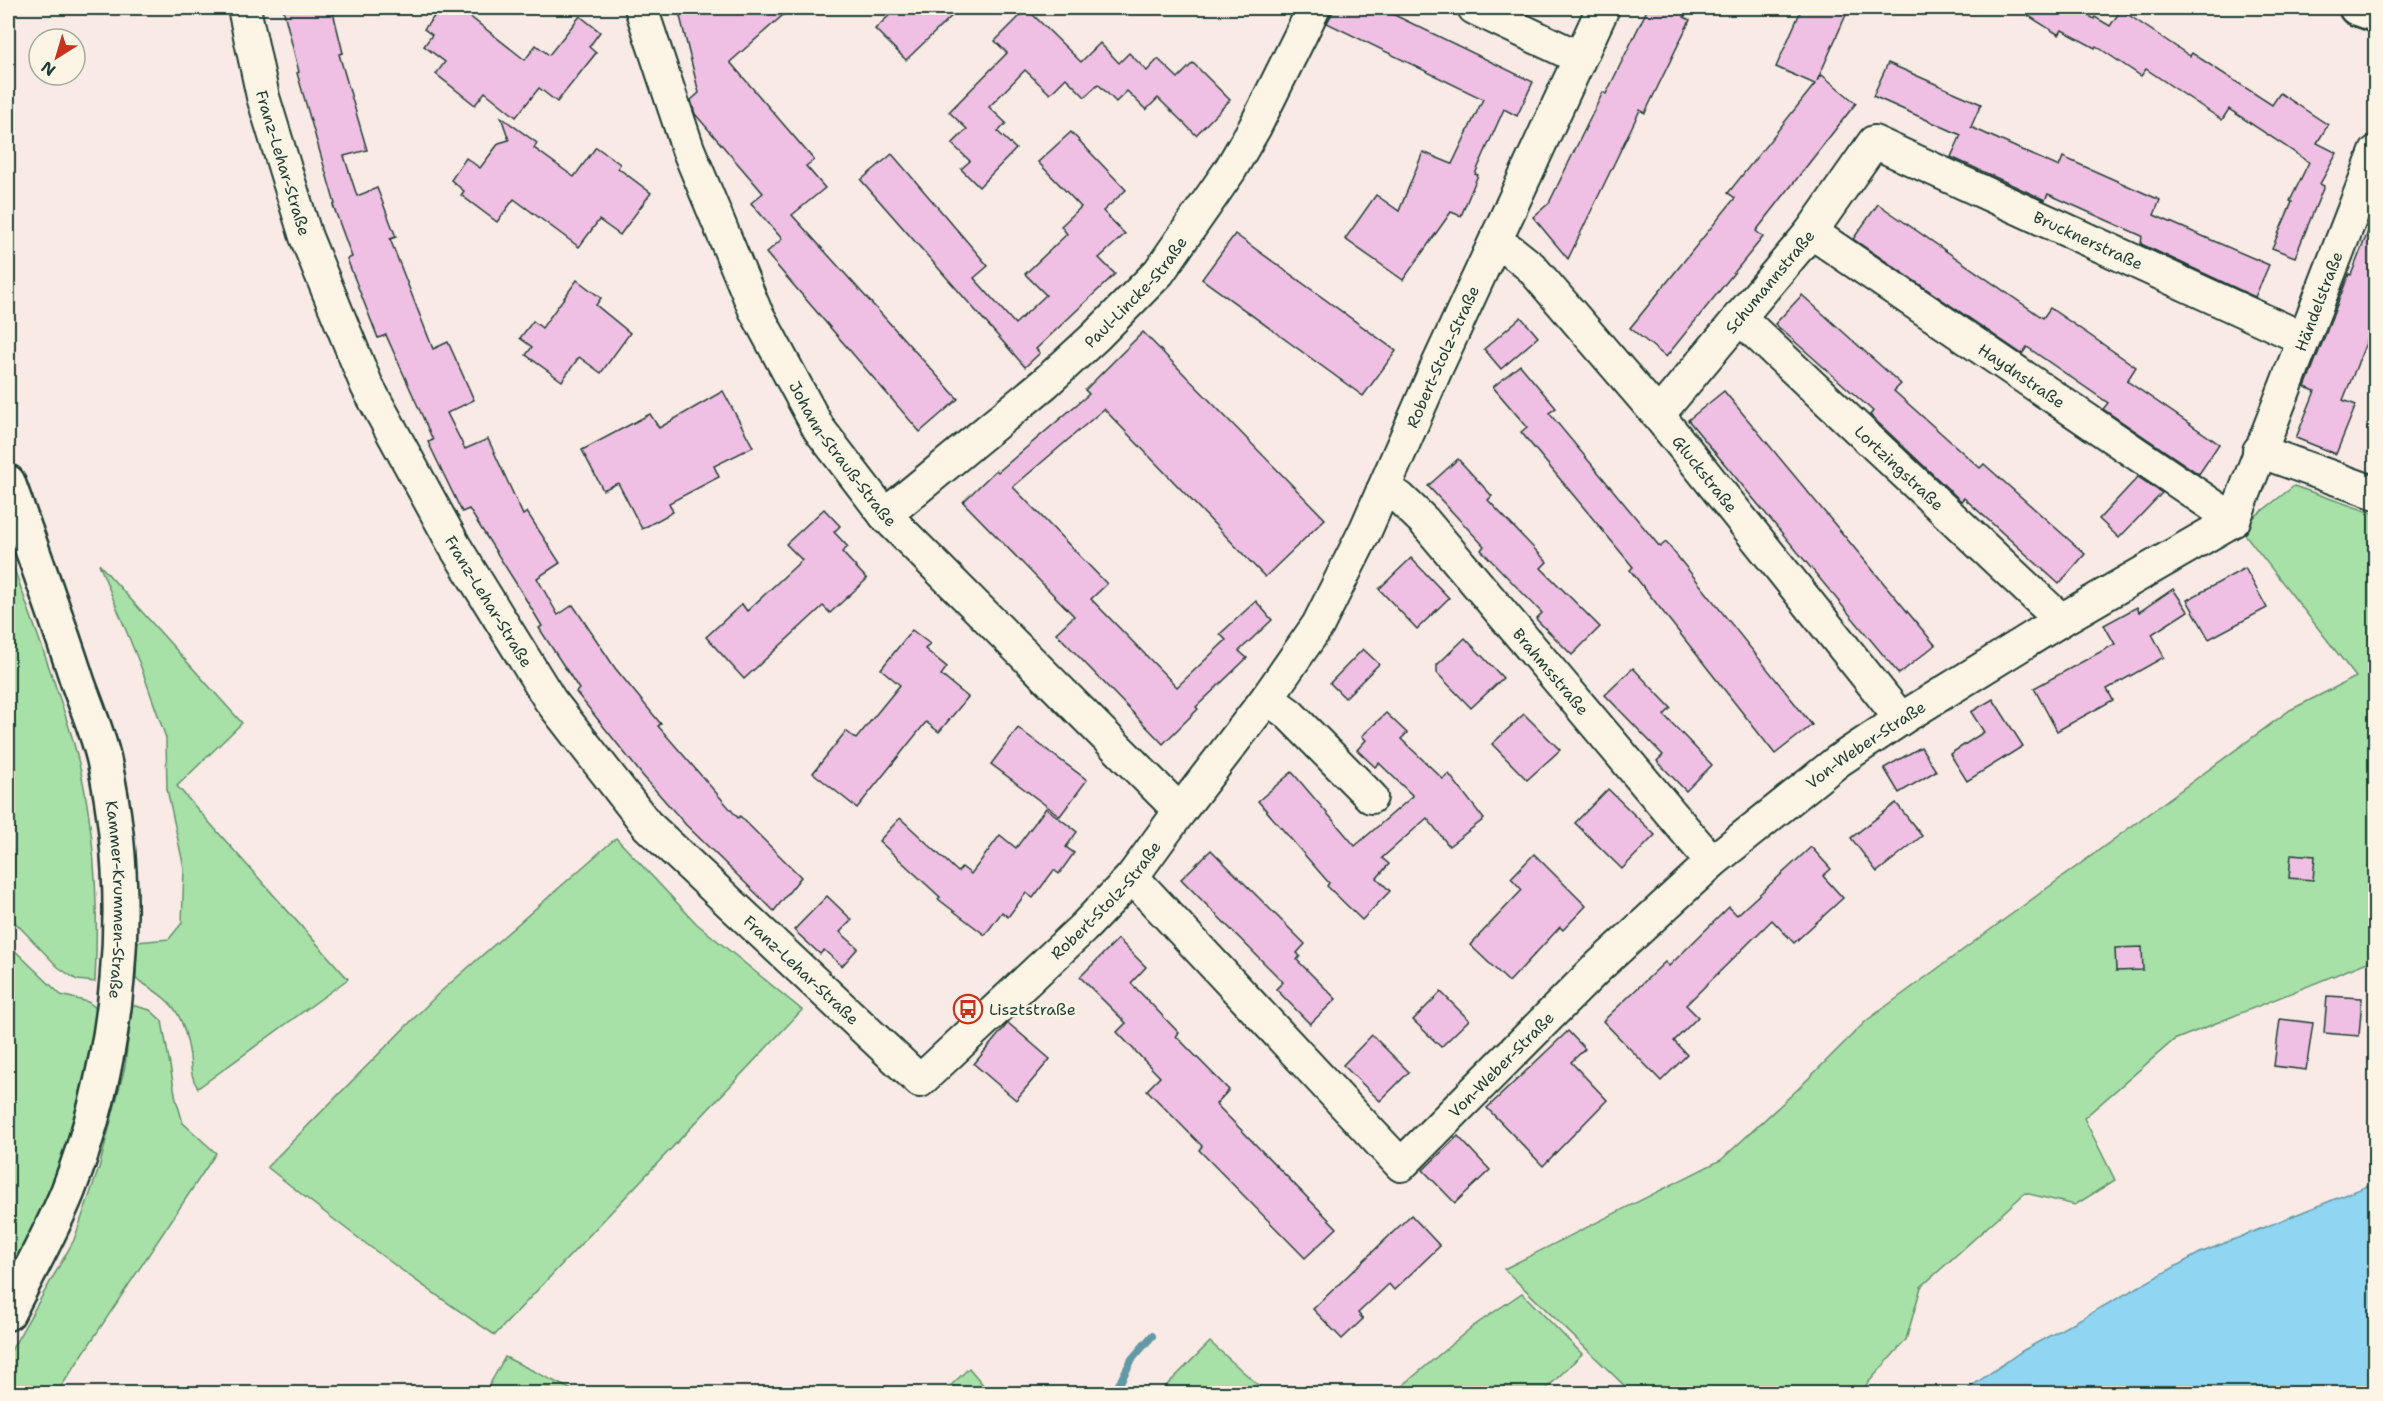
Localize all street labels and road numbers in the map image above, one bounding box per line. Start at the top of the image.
street label: Franz-Lehar-Straße [251,88,315,238]
street label: Brucknerstraße [2030,206,2146,275]
street label: Schumannstraße [1721,226,1819,338]
street label: Paul-Lincke-Straße [1080,232,1192,353]
street label: Händelstraße [2290,248,2348,354]
street label: Robert-Stolz-Straße [1402,282,1484,431]
street label: Haydnstraße [1974,339,2069,413]
street label: Johann-Strauß-Straße [784,377,901,532]
street label: Lortzingstraße [1850,421,1948,515]
street label: Gluckstraße [1667,431,1742,517]
street label: Franz-Lehar-Straße [440,532,537,671]
street label: Brahmsstraße [1508,624,1593,720]
street label: Von-Weber-Straße [1802,696,1930,794]
street label: Kammer-Krummen-Straße [101,799,130,1000]
street label: Robert-Stolz-Straße [1046,837,1166,964]
street label: Franz-Lehar-Straße [739,911,863,1030]
street label: Von-Weber-Straße [1444,1007,1559,1122]

